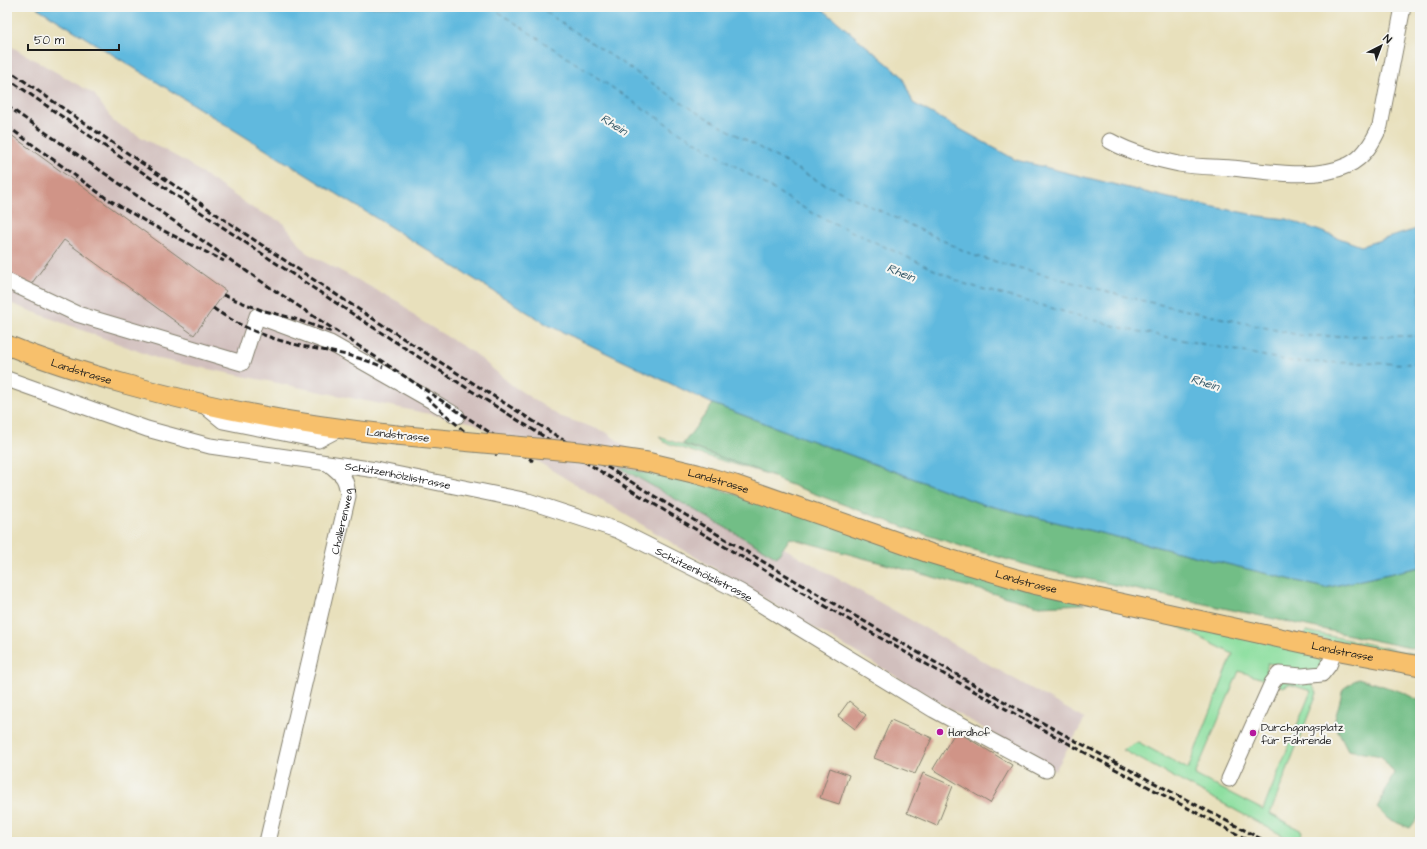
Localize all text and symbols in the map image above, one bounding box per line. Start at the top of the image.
scale bar [28,26,119,52]
north arrow [1361,26,1401,66]
text: N [1380,31,1395,47]
text: 50 m [34,32,65,49]
water label: Rhein [597,110,632,140]
water label: Rhein [884,260,918,287]
street label: Landstrasse [49,355,114,388]
water label: Rhein [1189,370,1222,396]
street label: Landstrasse [366,424,430,446]
street label: Schützenhölzlistrasse [344,458,452,493]
street label: Landstrasse [687,465,751,497]
street label: Challerenweg [327,488,356,556]
street label: Schützenhölzlistrasse [653,543,756,605]
street label: Landstrasse [994,566,1059,597]
street label: Landstrasse [1310,638,1375,665]
place label: Durchgangsplatz für Fahrende [1261,720,1344,748]
place label: Hardhof [948,725,991,740]
marker: Hardhof [935,727,945,737]
marker: Durchgangsplatz für Fahrende [1248,728,1258,738]

